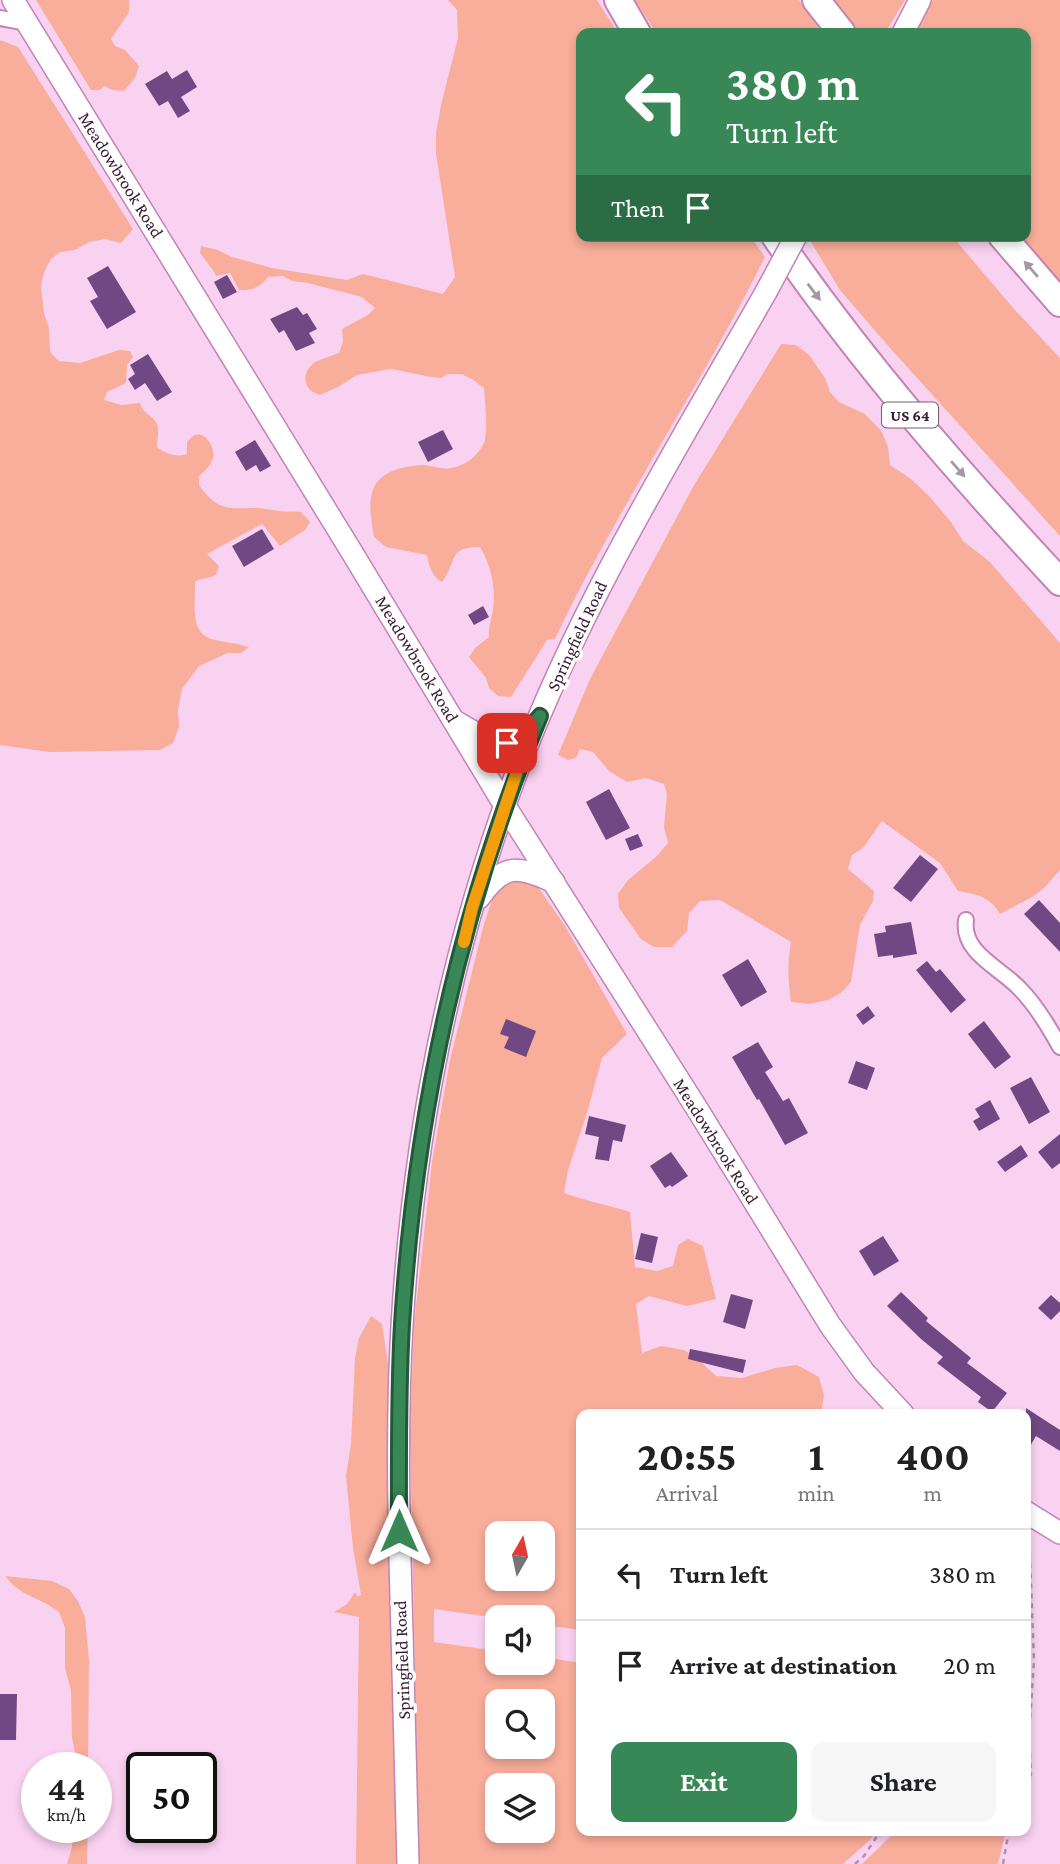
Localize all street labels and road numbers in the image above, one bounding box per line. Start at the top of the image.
street label: Meadowbrook Road [74,109,168,242]
road number: US 64 [882,402,938,428]
street label: Springfield Road [543,577,611,694]
street label: Meadowbrook Road [371,592,463,726]
street label: Meadowbrook Road [669,1075,763,1208]
street label: Springfield Road [390,1600,414,1720]

